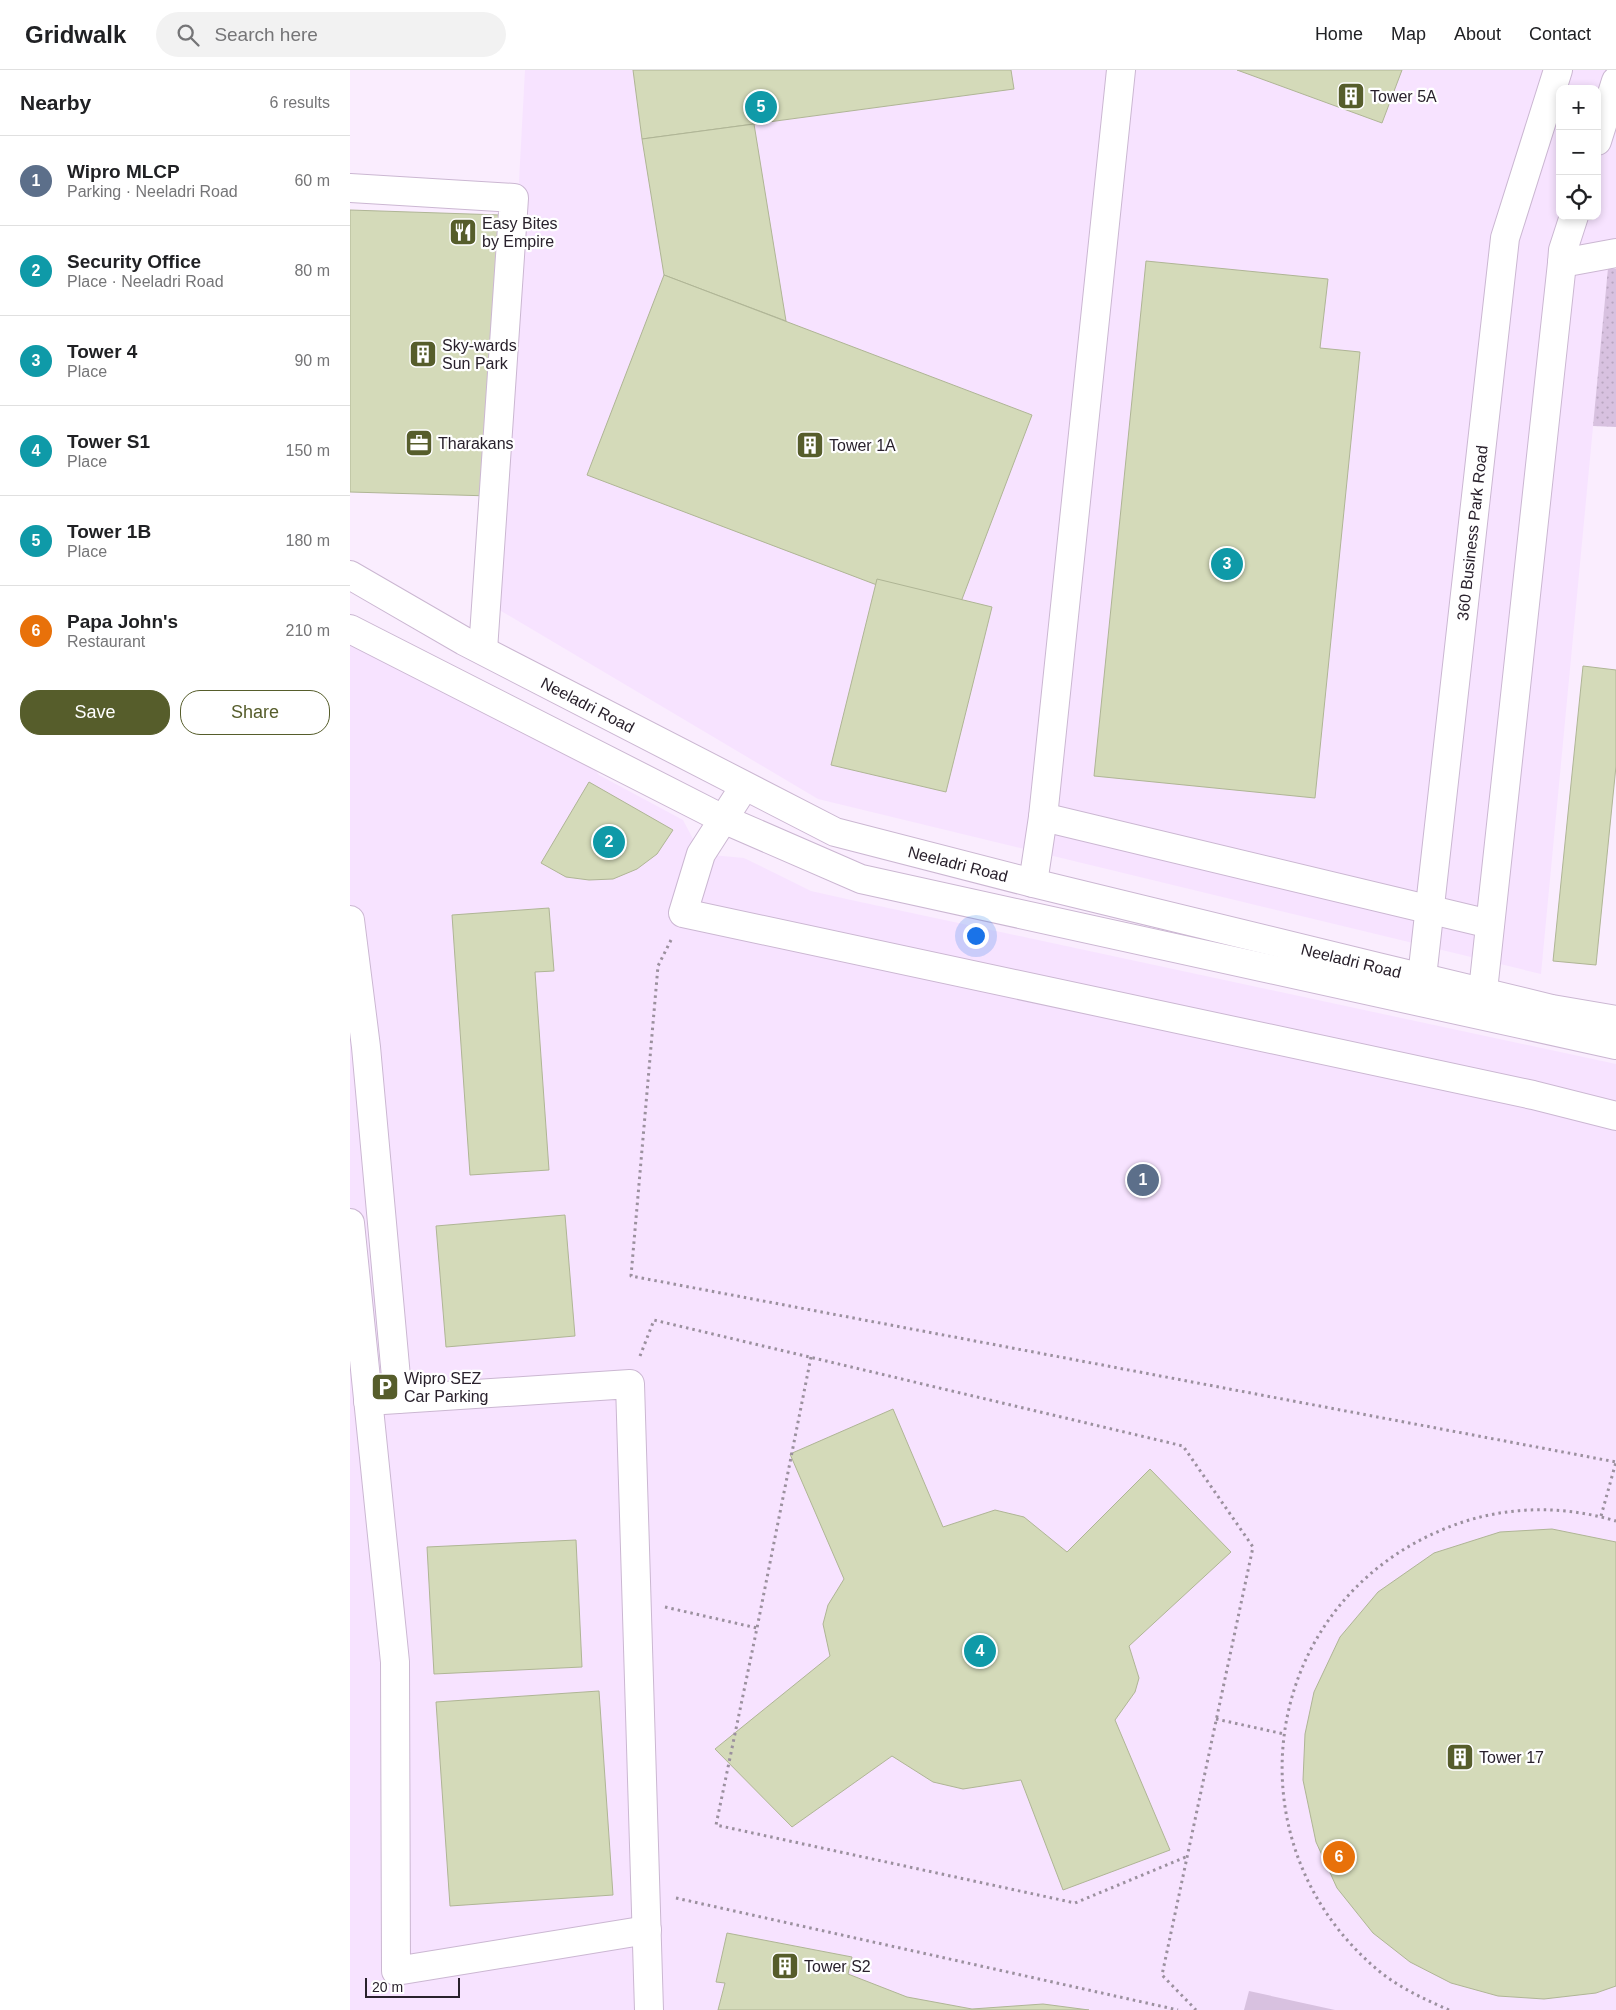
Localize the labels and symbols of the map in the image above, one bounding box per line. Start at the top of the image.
building icon: Tower 5A [1336,81,1366,111]
pin: 5 [745,88,777,126]
place label: Tower 5A [1370,88,1437,105]
place label: Easy Bites by Empire [482,215,558,250]
restaurant icon: Easy Bites by Empire [448,217,478,247]
place label: Sky-wards Sun Park [442,337,517,372]
building icon: Sky-wards Sun Park [408,339,438,369]
office icon: Tharakans [404,428,434,458]
building icon: Tower 1A [795,430,825,460]
place label: Tharakans [438,435,514,452]
place label: Tower 1A [829,437,896,454]
street label: 360 Business Park Road [1454,444,1491,621]
pin: 3 [1211,545,1243,583]
street label: Neeladri Road [538,674,637,736]
pin: 2 [593,823,625,861]
street label: Neeladri Road [906,843,1010,885]
your location [963,923,989,949]
street label: Neeladri Road [1299,941,1403,981]
pin: 1 [1127,1161,1159,1199]
place label: Wipro SEZ Car Parking [404,1370,488,1405]
parking icon: Wipro SEZ Car Parking [370,1372,400,1402]
pin: 4 [964,1632,996,1670]
building icon: Tower 17 [1445,1742,1475,1772]
place label: Tower 17 [1479,1749,1544,1766]
pin: 6 [1323,1838,1355,1876]
building icon: Tower S2 [770,1951,800,1981]
place label: Tower S2 [804,1958,871,1975]
scale bar [365,1975,460,1998]

